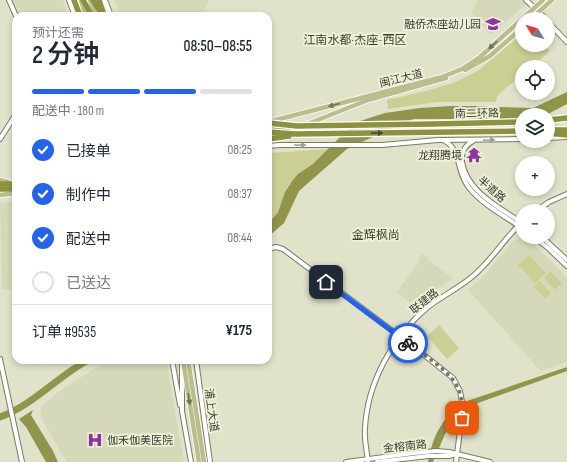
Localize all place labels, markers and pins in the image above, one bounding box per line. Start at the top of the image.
school or university icon: 融侨杰座幼儿园 [484,15,502,33]
place label: 融侨杰座幼儿园 [404,18,481,31]
temple icon: 龙翔腾境 [465,146,483,164]
place label: 龙翔腾境 [418,149,462,162]
pin [309,265,343,299]
pin [445,401,479,435]
hospital icon: 伽禾伽美医院 [86,431,104,449]
place label: 伽禾伽美医院 [107,434,173,447]

